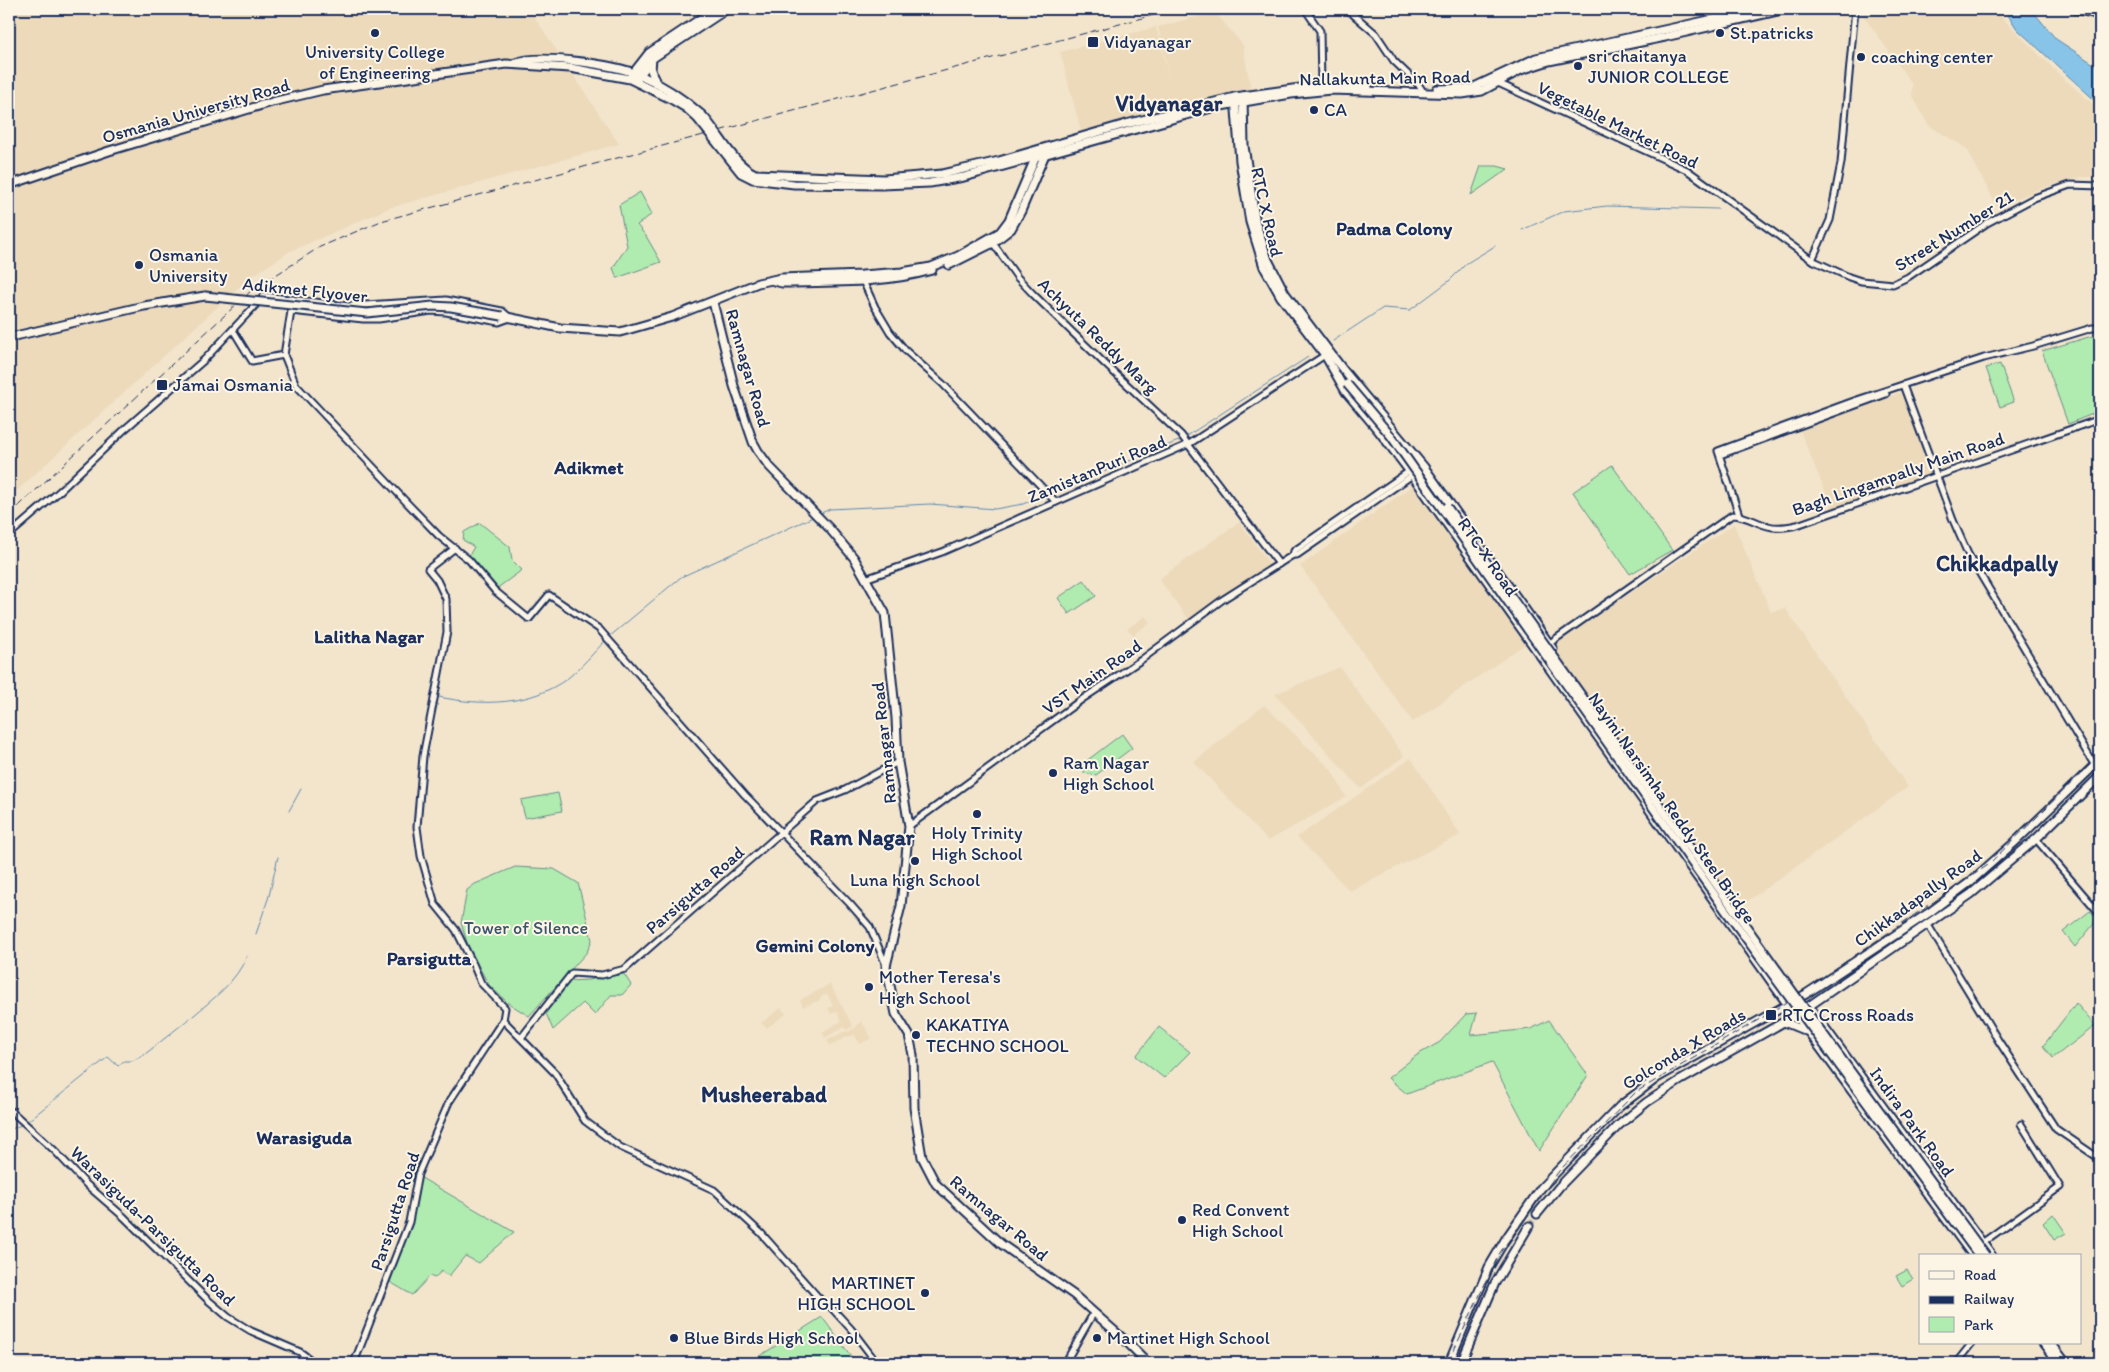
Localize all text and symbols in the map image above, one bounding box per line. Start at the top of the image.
place label: St.patricks [1730,22,1814,44]
marker: University College of Engineering [369,27,381,39]
marker: St.patricks [1714,27,1726,39]
place label: Vidyanagar [1104,31,1192,53]
marker: Vidyanagar [1086,35,1100,49]
place label: University College of Engineering [305,41,445,84]
place label: sri chaitanya JUNIOR COLLEGE [1588,45,1729,88]
place label: coaching center [1871,46,1994,68]
marker: coaching center [1855,51,1867,63]
marker: sri chaitanya JUNIOR COLLEGE [1572,60,1584,72]
street label: Nallakunta Main Road [1299,66,1471,90]
street label: Osmania University Road [99,74,293,148]
street label: Vegetable Market Road [1534,76,1702,174]
district label: Vidyanagar [1116,90,1223,117]
place label: CA [1324,99,1348,121]
marker: CA [1308,104,1320,116]
street label: RTC X Road [1246,165,1288,259]
street label: Street Number 21 [1891,186,2017,276]
district label: Padma Colony [1336,217,1452,240]
place label: Osmania University [149,244,228,287]
marker: Osmania University [133,259,145,271]
street label: Adikmet Flyover [241,273,369,308]
street label: Achyuta Reddy Marg [1033,273,1163,400]
street label: Ramnagar Road [721,306,775,430]
place label: Jamai Osmania [173,374,294,396]
marker: Jamai Osmania [155,378,169,392]
street label: Bagh Lingampally Main Road [1789,427,2007,521]
street label: ZamistanPuri Road [1024,430,1170,508]
district label: Adikmet [553,456,624,479]
street label: RTC X Road [1453,513,1523,601]
district label: Chikkadpally [1936,550,2059,577]
district label: Lalitha Nagar [314,625,425,648]
street label: VST Main Road [1038,634,1146,719]
street label: Ramnagar Road [867,681,901,805]
street label: Nayini Narsimha Reddy Steel Bridge [1583,688,1761,928]
place label: Ram Nagar High School [1063,752,1154,795]
marker: Ram Nagar High School [1047,767,1059,779]
marker: Holy Trinity High School [971,808,983,820]
place label: Holy Trinity High School [931,822,1023,865]
district label: Ram Nagar [809,824,916,851]
street label: Parsigutta Road [641,841,749,939]
street label: Chikkadapally Road [1850,844,1986,952]
marker: Luna high School [909,855,921,867]
place label: Luna high School [850,869,980,891]
park label: Tower of Silence [464,917,588,939]
district label: Gemini Colony [756,934,875,957]
district label: Parsigutta [387,947,472,970]
place label: Mother Teresa's High School [879,966,1001,1009]
marker: Mother Teresa's High School [863,981,875,993]
street label: Golconda X Roads [1618,1003,1750,1095]
place label: RTC Cross Roads [1782,1004,1914,1026]
marker: RTC Cross Roads [1764,1008,1778,1022]
place label: KAKATIYA TECHNO SCHOOL [926,1014,1069,1057]
marker: KAKATIYA TECHNO SCHOOL [910,1029,922,1041]
street label: Indira Park Road [1865,1063,1959,1181]
district label: Musheerabad [701,1081,827,1108]
district label: Warasiguda [256,1126,353,1149]
street label: Warasiguda-Parsigutta Road [66,1141,240,1311]
street label: Parsigutta Road [365,1149,425,1273]
street label: Ramnagar Road [945,1170,1053,1266]
place label: Red Convent High School [1192,1199,1290,1242]
marker: Red Convent High School [1176,1214,1188,1226]
legend [1919,1254,2082,1344]
text: Road [1964,1266,1997,1284]
place label: MARTINET HIGH SCHOOL [798,1272,915,1315]
marker: MARTINET HIGH SCHOOL [919,1287,931,1299]
text: Railway [1964,1290,2014,1308]
text: Park [1964,1316,1994,1334]
place label: Blue Birds High School [684,1327,859,1349]
place label: Martinet High School [1107,1327,1270,1349]
marker: Blue Birds High School [668,1332,680,1344]
marker: Martinet High School [1091,1332,1103,1344]

